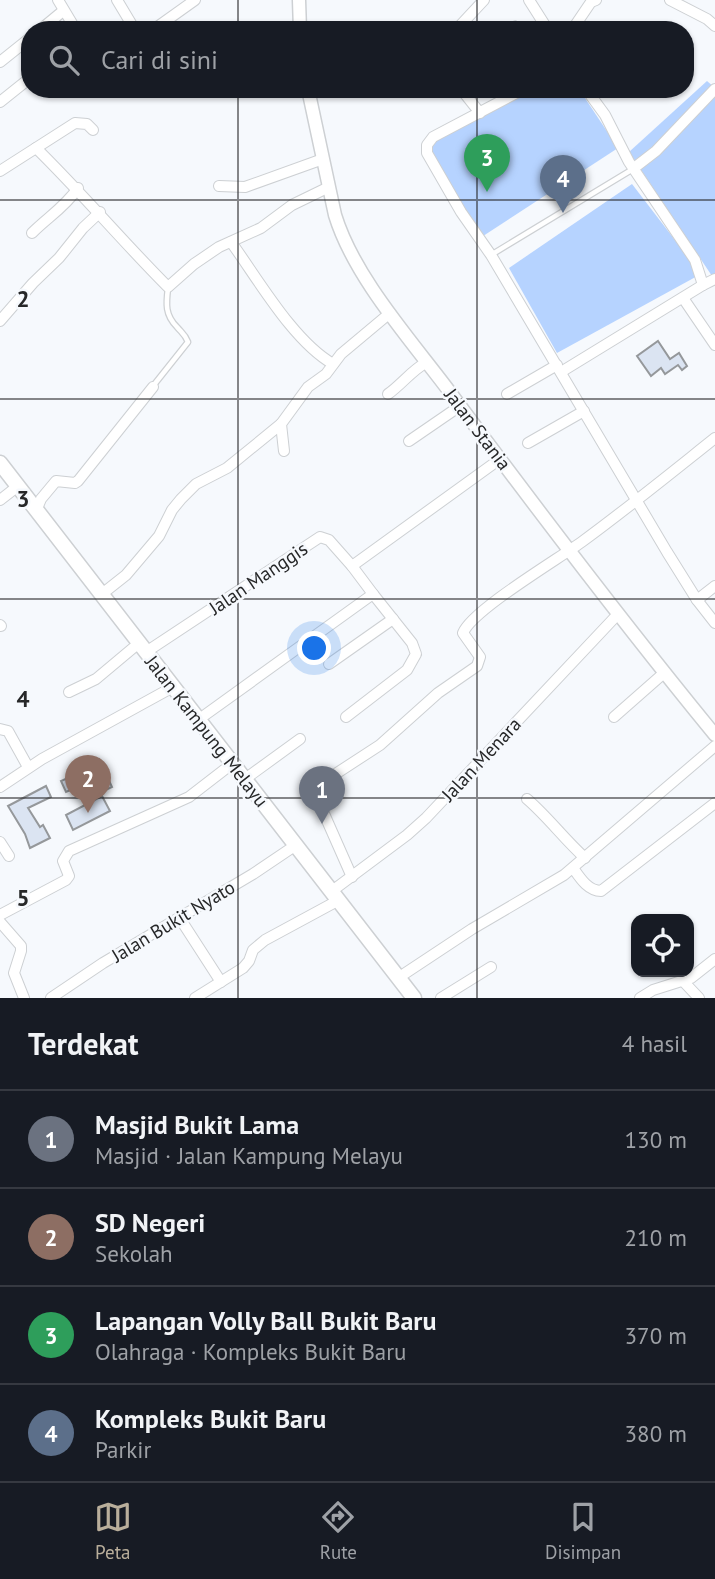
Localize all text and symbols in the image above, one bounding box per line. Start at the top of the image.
search box [21,21,694,98]
icon: search [45,41,83,79]
text: Cari di sini [101,43,218,76]
pin: 3 [464,134,510,192]
pin: 4 [540,155,586,213]
text: 2 [16,284,30,313]
street label: Jalan Stania [439,383,517,475]
text: 3 [16,484,30,513]
street label: Jalan Manggis [203,536,312,620]
your location [297,631,331,665]
street label: Jalan Kampung Melayu [140,649,274,812]
text: 4 [16,684,30,713]
street label: Jalan Menara [435,712,526,807]
pin: 2 [65,755,111,813]
pin: 1 [299,766,345,824]
street label: Jalan Bukit Nyato [106,875,239,968]
text: 5 [16,883,30,912]
map controls [631,914,694,977]
button: locate [631,914,694,977]
text: Terdekat [28,1024,138,1063]
text: 4 hasil [622,1029,687,1058]
text: Masjid Bukit Lama [95,1108,299,1141]
text: 1 [44,1125,58,1154]
text: 130 m [625,1125,687,1154]
text: Masjid · Jalan Kampung Melayu [95,1141,403,1170]
text: SD Negeri [95,1206,205,1239]
text: 2 [44,1223,58,1252]
text: 210 m [625,1223,687,1252]
text: Sekolah [95,1239,173,1268]
text: Lapangan Volly Ball Bukit Baru [95,1304,436,1337]
text: 3 [44,1321,58,1350]
text: 370 m [625,1321,687,1350]
text: Olahraga · Kompleks Bukit Baru [95,1337,406,1366]
text: Kompleks Bukit Baru [95,1402,326,1435]
text: 4 [44,1419,58,1448]
text: 380 m [625,1419,687,1448]
text: Parkir [95,1435,151,1464]
tab: Peta [94,1498,132,1564]
tab: Rute [319,1498,357,1564]
tab: Disimpan [545,1498,621,1564]

